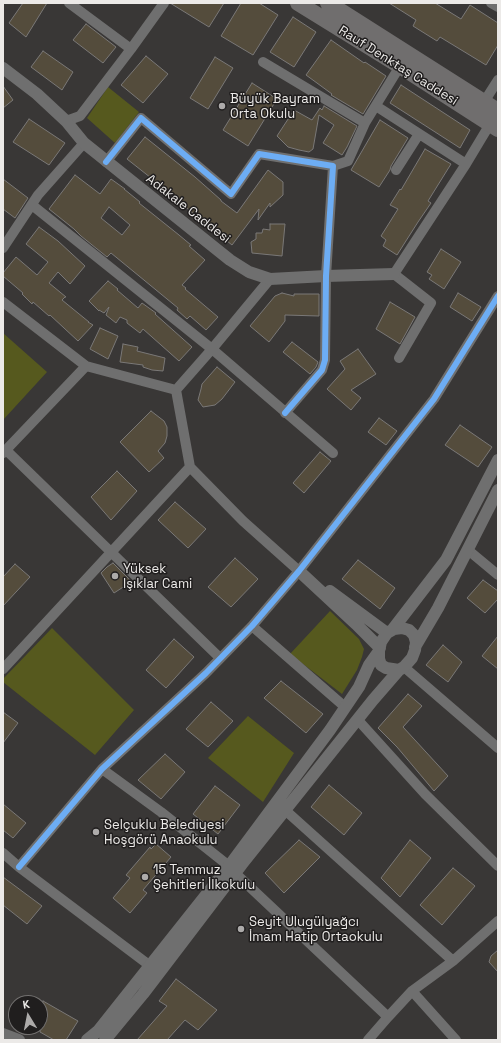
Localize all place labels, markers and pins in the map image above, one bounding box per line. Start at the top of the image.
place label: Büyük Bayram Orta Okulu [230,91,320,122]
marker: Büyük Bayram Orta Okulu [217,101,227,111]
place label: Yüksek Işıklar Cami [123,561,192,592]
marker: Yüksek Işıklar Cami [110,571,120,581]
place label: Selçuklu Belediyesi Hoşgörü Anaokulu [104,817,224,848]
marker: Selçuklu Belediyesi Hoşgörü Anaokulu [91,827,101,837]
place label: 15 Temmuz Şehitleri İlkokulu [153,862,255,893]
marker: 15 Temmuz Şehitleri İlkokulu [140,872,150,882]
place label: Seyit Ulugülyağcı İmam Hatip Ortaokulu [249,914,383,945]
marker: Seyit Ulugülyağcı İmam Hatip Ortaokulu [236,924,246,934]

